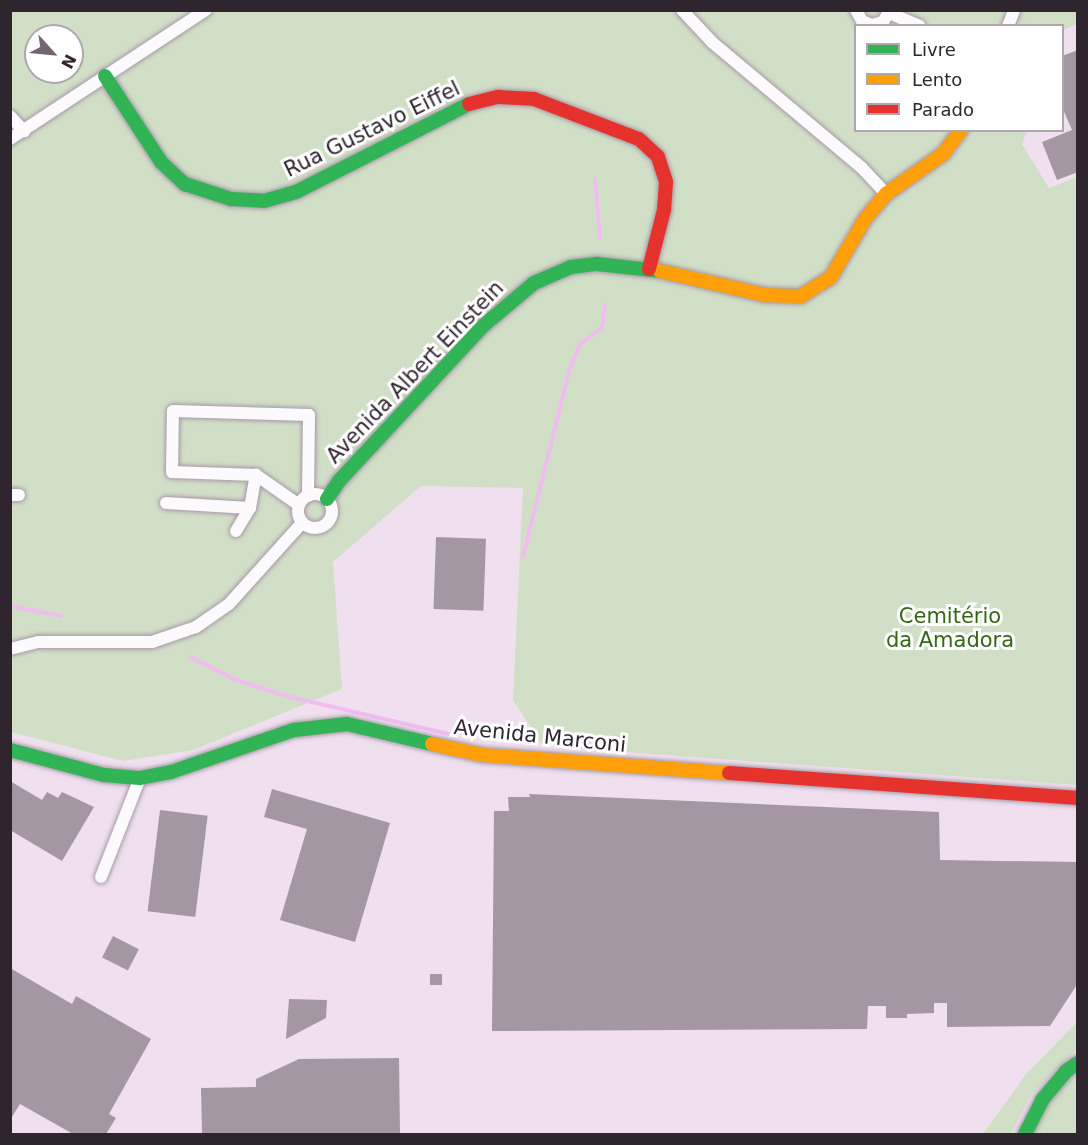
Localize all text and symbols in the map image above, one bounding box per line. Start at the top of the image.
north arrow [24,24,84,84]
legend [854,24,1064,132]
text: Livre [912,39,956,60]
text: N [57,51,80,72]
text: Lento [912,69,962,90]
street label: Rua Gustavo Eiffel [280,76,464,182]
text: Parado [912,99,974,120]
street label: Avenida Albert Einstein [321,275,509,469]
park label: Cemitério da Amadora [886,603,1014,653]
street label: Avenida Marconi [453,714,627,758]

